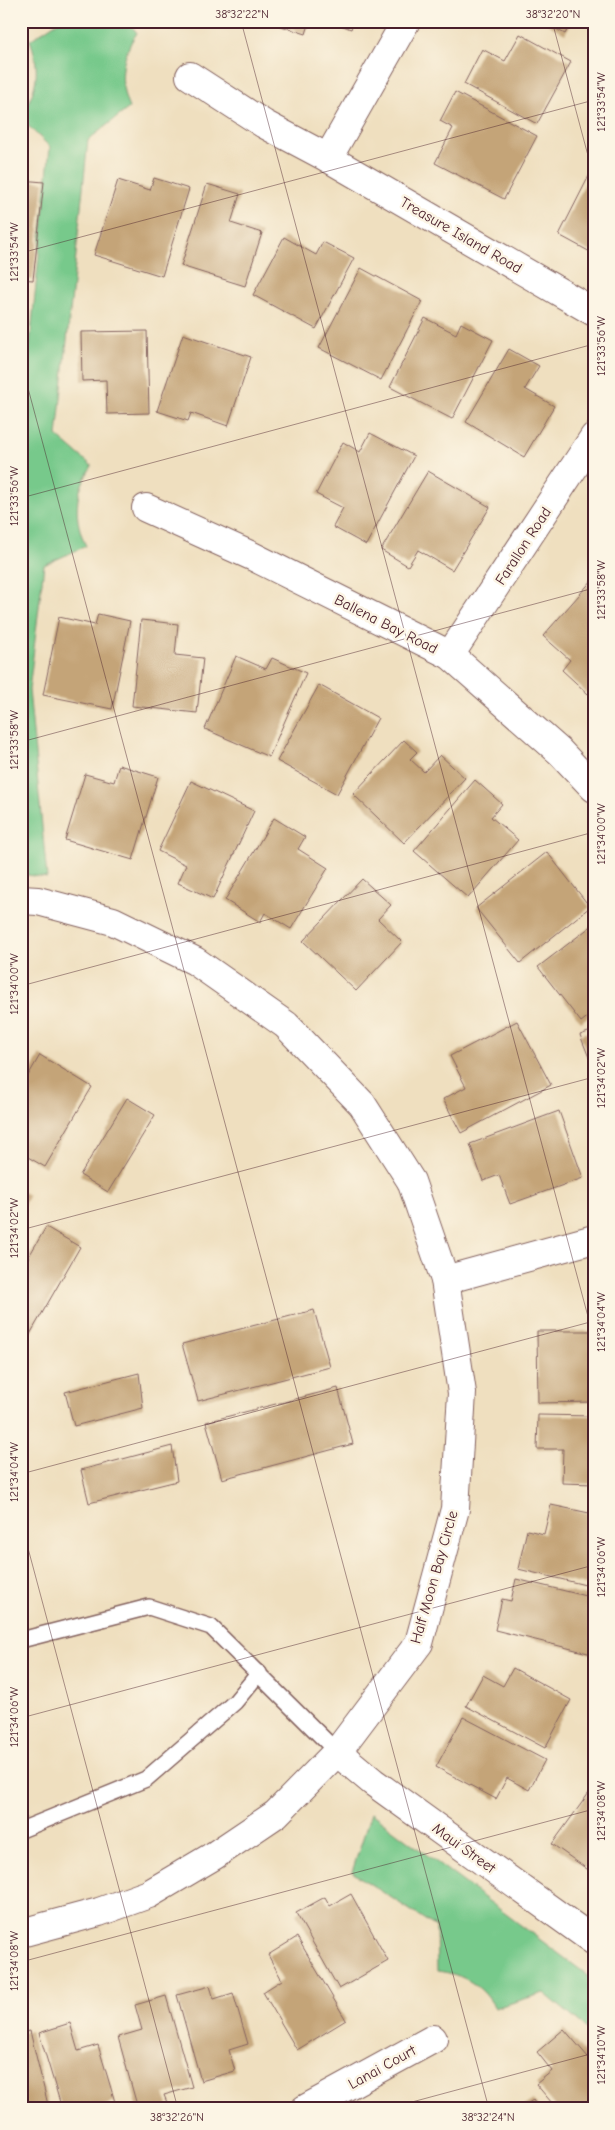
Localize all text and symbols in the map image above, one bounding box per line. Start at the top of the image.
text: 38°32'22"N [215,7,269,21]
text: 38°32'20"N [526,7,580,21]
text: 121°33'54"W [594,72,608,132]
street label: Treasure Island Road [397,193,525,277]
text: 121°33'54"W [7,222,21,282]
text: 121°33'56"W [594,315,608,376]
text: 121°33'56"W [7,465,21,526]
street label: Farallon Road [491,504,555,588]
text: 121°33'58"W [594,560,608,620]
street label: Ballena Bay Road [331,590,441,658]
text: 121°33'58"W [7,710,21,770]
text: 121°34'00"W [594,803,608,865]
text: 121°34'00"W [7,953,21,1015]
text: 121°34'02"W [594,1047,608,1108]
text: 121°34'02"W [7,1197,21,1258]
text: 121°34'04"W [594,1292,608,1352]
text: 121°34'04"W [7,1442,21,1502]
street label: Half Moon Bay Circle [406,1508,462,1646]
text: 121°34'06"W [594,1536,608,1597]
text: 121°34'06"W [7,1686,21,1747]
text: 121°34'08"W [594,1780,608,1841]
street label: Maui Street [429,1819,500,1877]
text: 121°34'08"W [7,1930,21,1991]
text: 121°34'10"W [594,2025,608,2084]
street label: Lanai Court [345,2041,420,2093]
text: 38°32'26"N [150,2110,204,2124]
text: 38°32'24"N [461,2110,515,2124]

